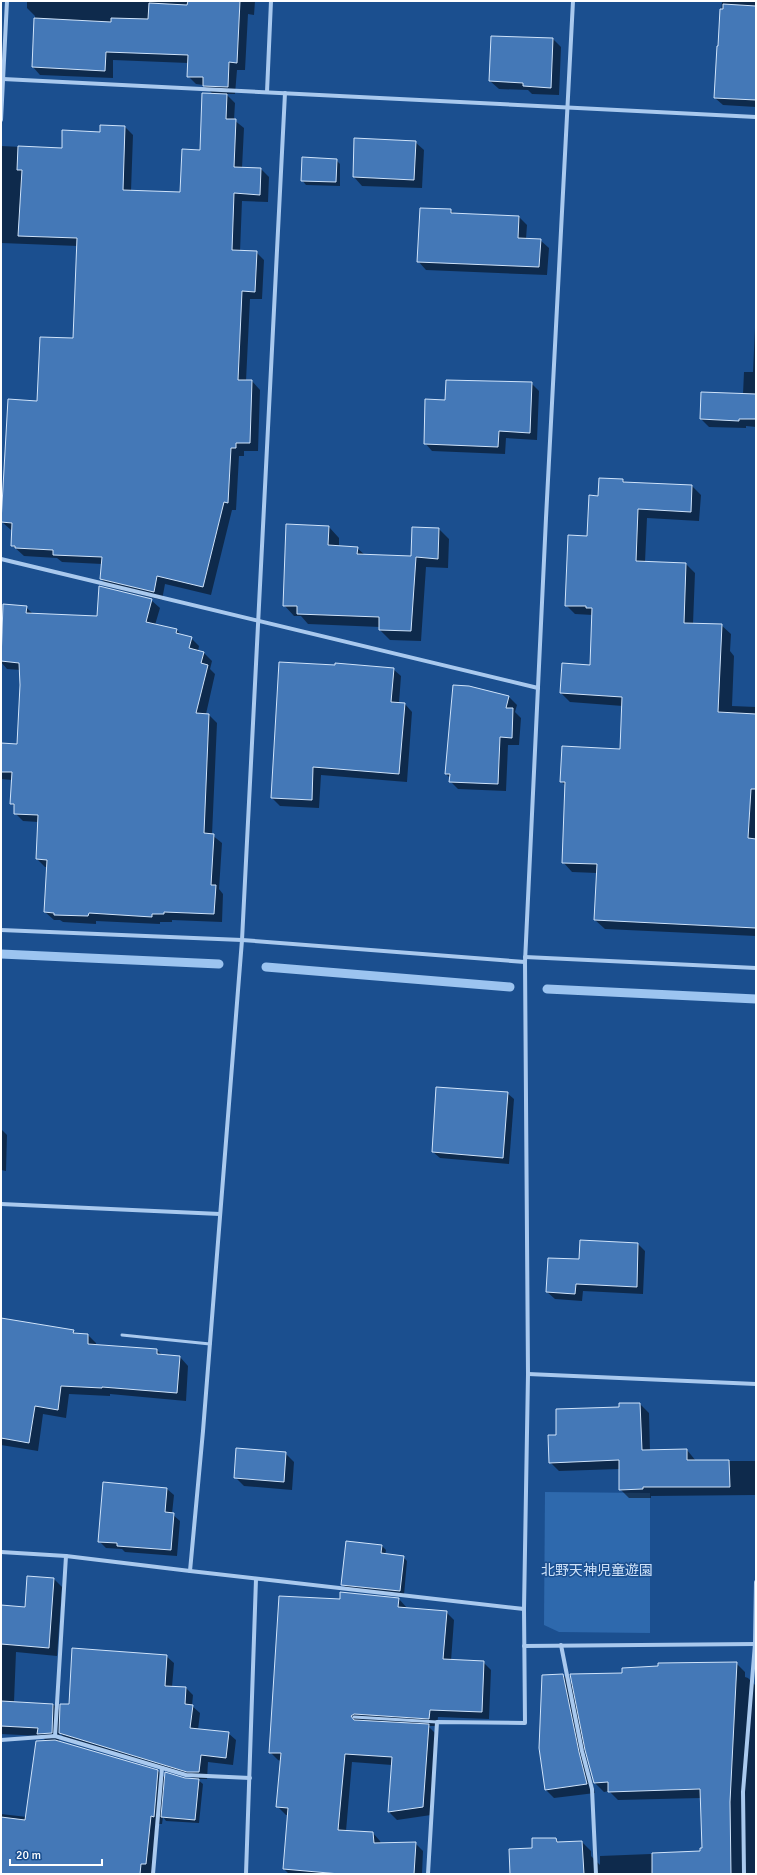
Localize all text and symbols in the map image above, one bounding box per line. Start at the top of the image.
park label: 北野天神児童遊園 [541,1562,653,1579]
scale bar [10,1841,102,1867]
text: 20 m [16,1848,41,1863]

